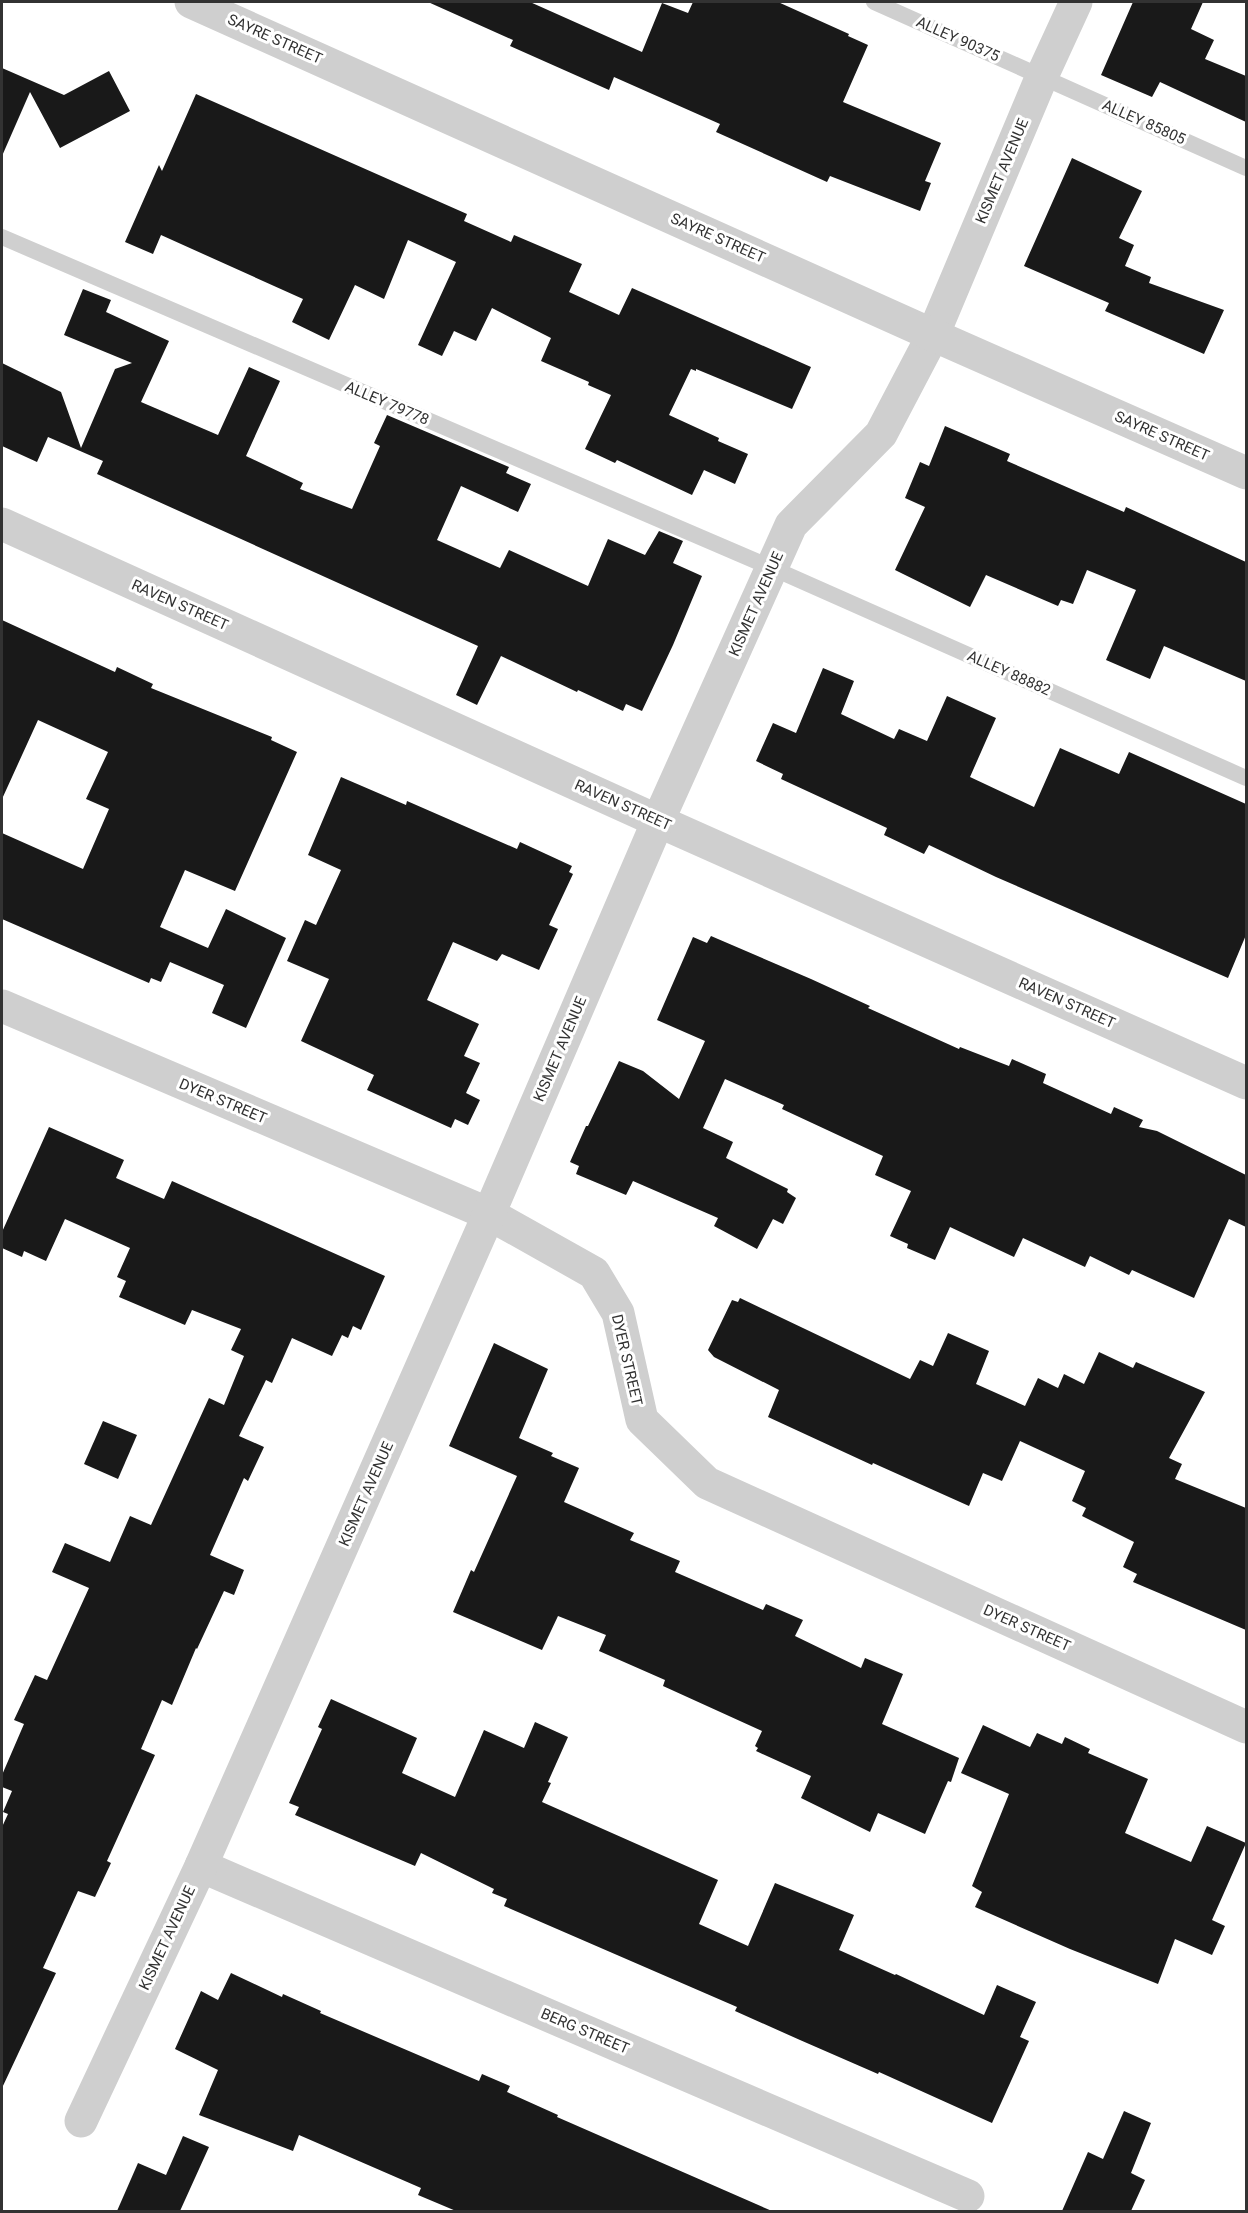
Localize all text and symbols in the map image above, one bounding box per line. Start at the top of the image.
street label: SAYRE STREET [225,10,325,68]
street label: ALLEY 90375 [914,13,1002,65]
street label: ALLEY 85805 [1100,96,1188,148]
street label: KISMET AVENUE [972,115,1032,226]
street label: SAYRE STREET [668,209,768,267]
street label: ALLEY 79778 [342,377,432,429]
street label: SAYRE STREET [1112,407,1212,465]
street label: KISMET AVENUE [725,548,787,659]
street label: RAVEN STREET [129,576,231,634]
street label: ALLEY 88882 [965,647,1053,699]
street label: RAVEN STREET [572,776,674,834]
street label: RAVEN STREET [1016,974,1118,1032]
street label: KISMET AVENUE [530,993,590,1104]
street label: DYER STREET [177,1074,269,1128]
street label: DYER STREET [608,1313,646,1408]
street label: KISMET AVENUE [335,1438,397,1549]
street label: DYER STREET [981,1601,1073,1655]
street label: KISMET AVENUE [135,1883,199,1993]
street label: BERG STREET [538,2004,632,2058]

